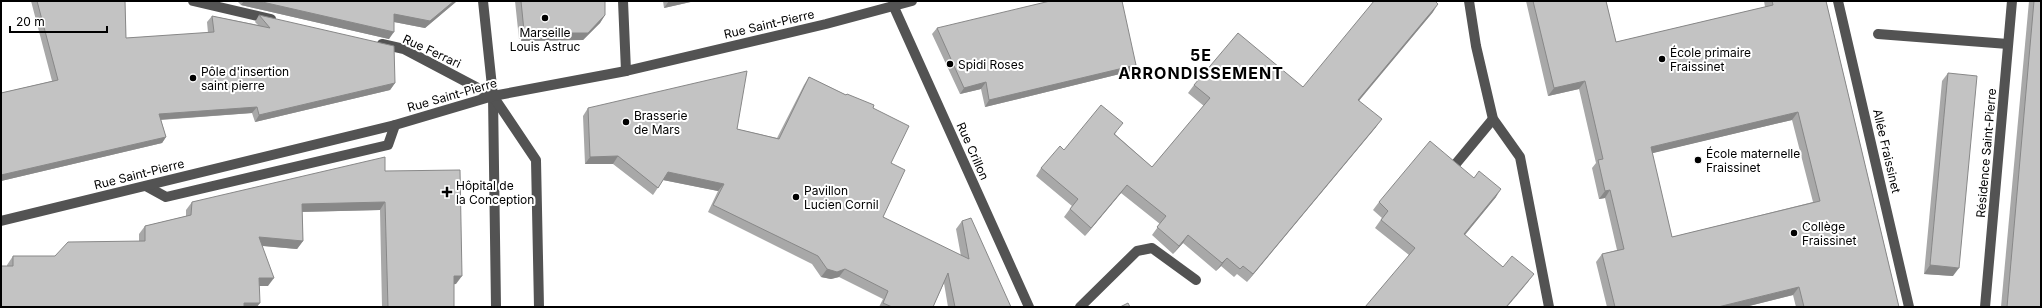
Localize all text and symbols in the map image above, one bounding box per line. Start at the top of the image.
street label: Rue Saint-Pierre [722,6,816,42]
scale bar [10,8,107,34]
marker: Marseille Louis Astruc [540,13,550,23]
text: 20 m [16,14,45,29]
place label: Marseille Louis Astruc [510,25,580,54]
street label: Rue Ferrari [401,31,464,71]
district label: 5E ARRONDISSEMENT [1118,45,1284,83]
place label: École primaire Fraissinet [1670,45,1751,74]
marker: École primaire Fraissinet [1657,54,1667,64]
place label: Spidi Roses [958,57,1024,72]
marker: Spidi Roses [945,59,955,69]
place label: Pôle d'insertion saint pierre [201,64,289,93]
marker: Pôle d'insertion saint pierre [188,73,198,83]
street label: Rue Saint-Pierre [406,75,498,115]
street label: Résidence Saint-Pierre [1973,88,1999,218]
street label: Allée Fraissinet [1870,107,1904,195]
place label: Brasserie de Mars [634,108,687,137]
marker: Brasserie de Mars [621,117,631,127]
street label: Rue Crillon [954,120,992,182]
place label: École maternelle Fraissinet [1706,146,1800,175]
marker: École maternelle Fraissinet [1693,155,1703,165]
street label: Rue Saint-Pierre [92,156,186,192]
place label: Hôpital de la Conception [456,178,534,207]
place label: Pavillon Lucien Cornil [804,183,879,212]
marker: Hôpital de la Conception [441,186,453,198]
marker: Pavillon Lucien Cornil [791,192,801,202]
place label: Collège Fraissinet [1802,219,1857,248]
marker: Collège Fraissinet [1789,228,1799,238]

